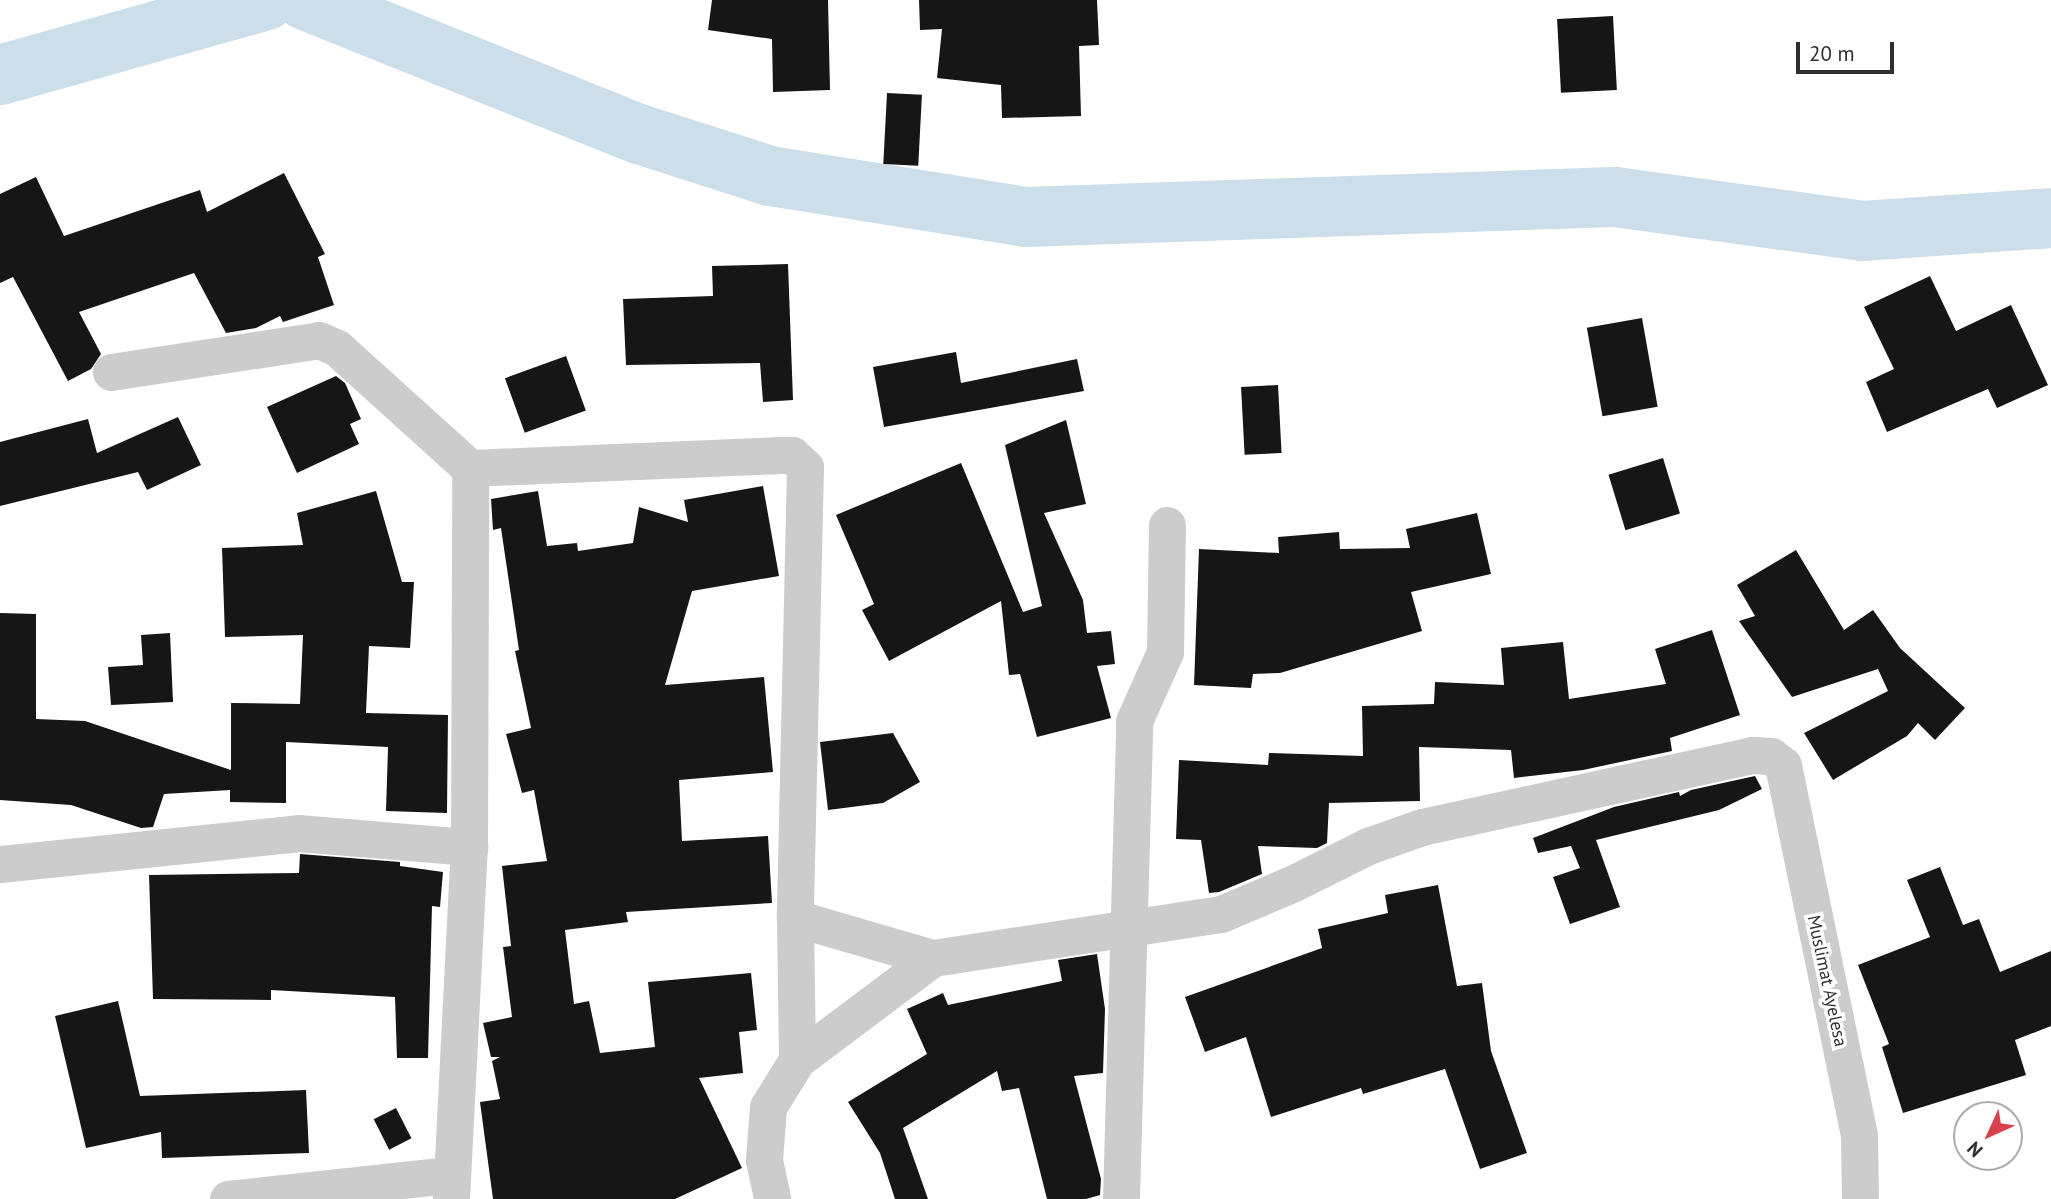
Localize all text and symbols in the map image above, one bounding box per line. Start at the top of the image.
scale bar [1799,28,1897,72]
text: 20 m [1809,40,1855,67]
street label: Muslimat Ayelesa [1802,913,1852,1049]
north arrow [1953,1101,2023,1171]
text: N [1962,1137,1987,1162]

